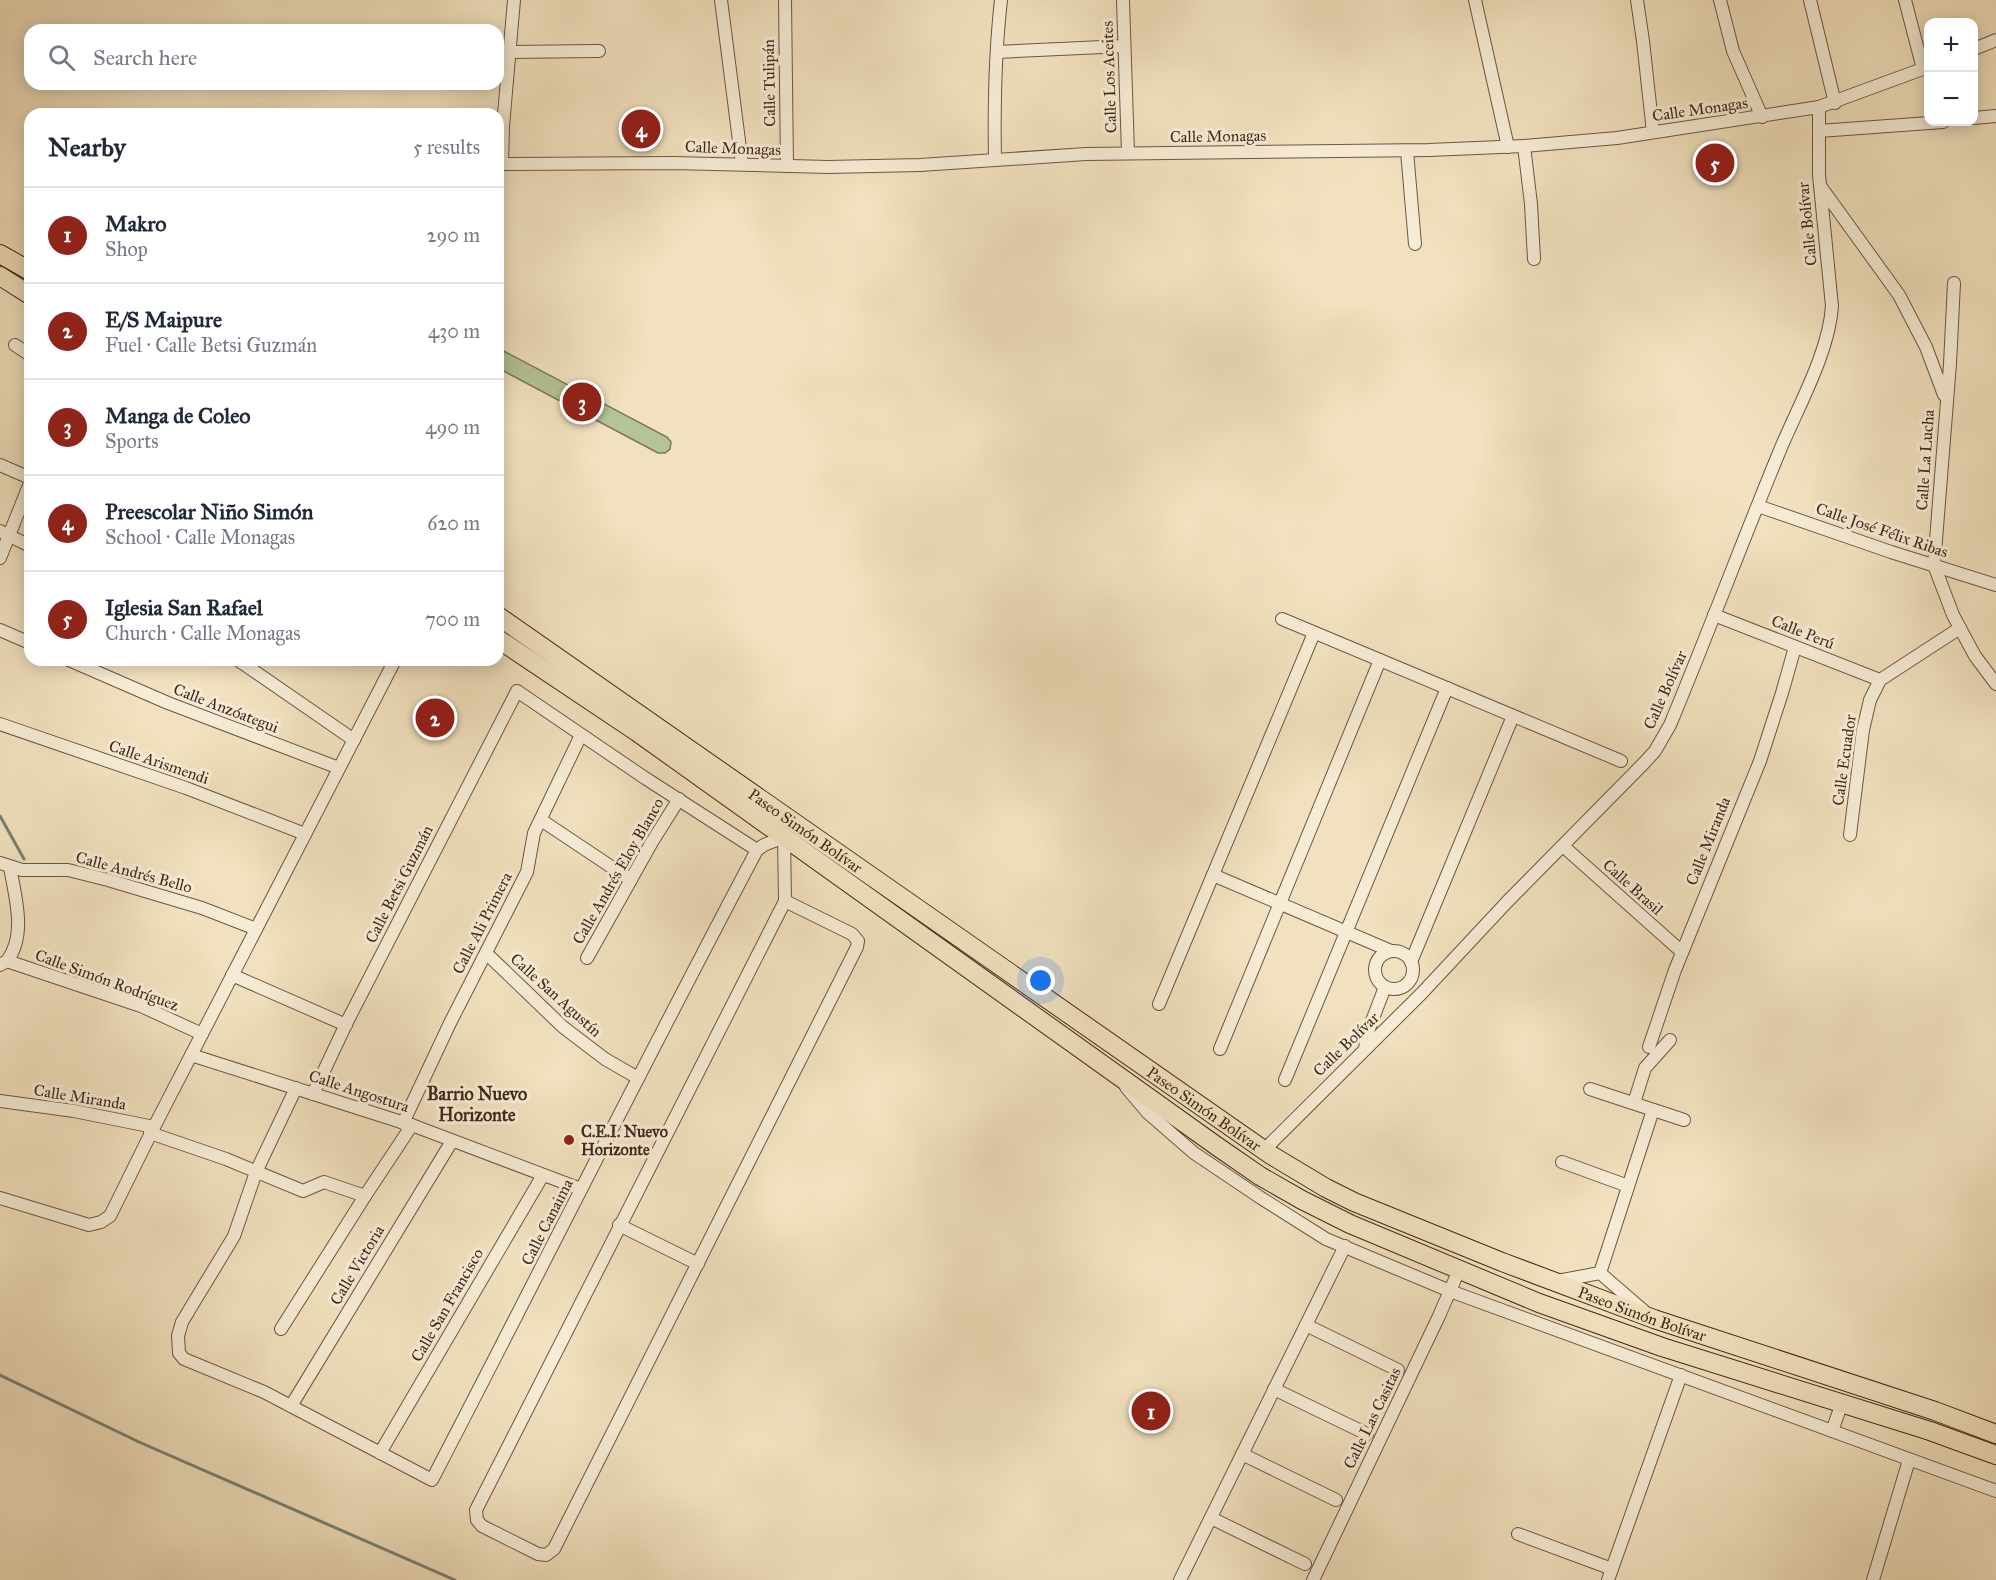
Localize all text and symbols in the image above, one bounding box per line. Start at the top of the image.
map controls [1924,18,1978,126]
button: + [1924,18,1978,72]
street label: Calle Los Aceites [1098,20,1120,133]
search box [24,24,504,90]
street label: Calle Tulipán [759,39,779,127]
icon: search [45,41,78,74]
text: Search here [93,44,197,71]
button: − [1924,72,1978,126]
street label: Calle Monagas [1651,93,1749,126]
pin: 4 [622,106,660,152]
street label: Calle Monagas [1170,126,1267,147]
text: Nearby [48,131,126,163]
text: 5 results [413,135,480,159]
street label: Calle Monagas [684,137,782,160]
pin: 5 [1696,140,1734,186]
street label: Calle Bolívar [1793,181,1821,267]
text: Makro [105,210,167,237]
text: 1 [64,223,71,247]
text: 290 m [427,223,480,247]
text: Shop [105,237,148,261]
text: E/S Maipure [105,306,222,333]
text: 2 [63,319,72,343]
text: 430 m [428,319,480,343]
text: Fuel · Calle Betsi Guzmán [105,333,317,357]
pin: 3 [562,380,602,424]
text: Manga de Coleo [105,402,251,429]
street label: Calle La Lucha [1912,409,1938,511]
text: 3 [64,415,72,439]
text: 490 m [425,415,480,439]
text: Sports [105,429,159,453]
text: Preescolar Niño Simón [105,498,313,525]
street label: Calle José Félix Ribas [1813,498,1951,563]
text: 4 [62,511,73,535]
text: 620 m [427,511,480,535]
text: School · Calle Monagas [105,525,295,549]
text: Iglesia San Rafael [105,594,263,621]
text: 5 [63,607,72,631]
text: 700 m [425,607,480,631]
street label: Calle Perú [1769,611,1838,653]
text: Church · Calle Monagas [105,621,301,645]
street label: Calle Bolívar [1639,648,1691,732]
street label: Calle Anzóategui [170,679,282,738]
pin: 2 [416,696,454,740]
street label: Calle Ecuador [1828,713,1860,807]
street label: Calle Arismendi [106,736,212,788]
street label: Paseo Simón Bolívar [745,784,866,877]
street label: Calle Miranda [1682,794,1734,888]
street label: Calle Andrés Eloy Blanco [568,795,668,947]
street label: Calle Betsi Guzmán [361,822,437,946]
street label: Calle Andrés Bello [74,847,194,897]
street label: Calle Brasil [1599,855,1667,919]
street label: Calle Ali Primera [448,869,516,977]
street label: Calle Simón Rodríguez [32,945,182,1016]
street label: Calle San Agustín [506,949,606,1042]
your location [1026,966,1055,995]
street label: Calle Bolívar [1309,1008,1383,1080]
street label: Paseo Simón Bolívar [1144,1062,1265,1155]
street label: Calle Angostura [306,1066,412,1117]
street label: Calle Miranda [32,1080,128,1114]
district label: Barrio Nuevo Horizonte [427,1083,527,1126]
place label: C.E.I. Nuevo Horizonte [581,1122,668,1159]
marker: C.E.I. Nuevo Horizonte [562,1133,576,1147]
street label: Calle Canaima [517,1176,577,1268]
street label: Calle Victoria [326,1222,388,1308]
street label: Calle San Francisco [407,1245,487,1365]
street label: Paseo Simón Bolívar [1576,1282,1709,1345]
street label: Calle Las Casitas [1339,1364,1405,1472]
pin: 1 [1132,1388,1170,1434]

